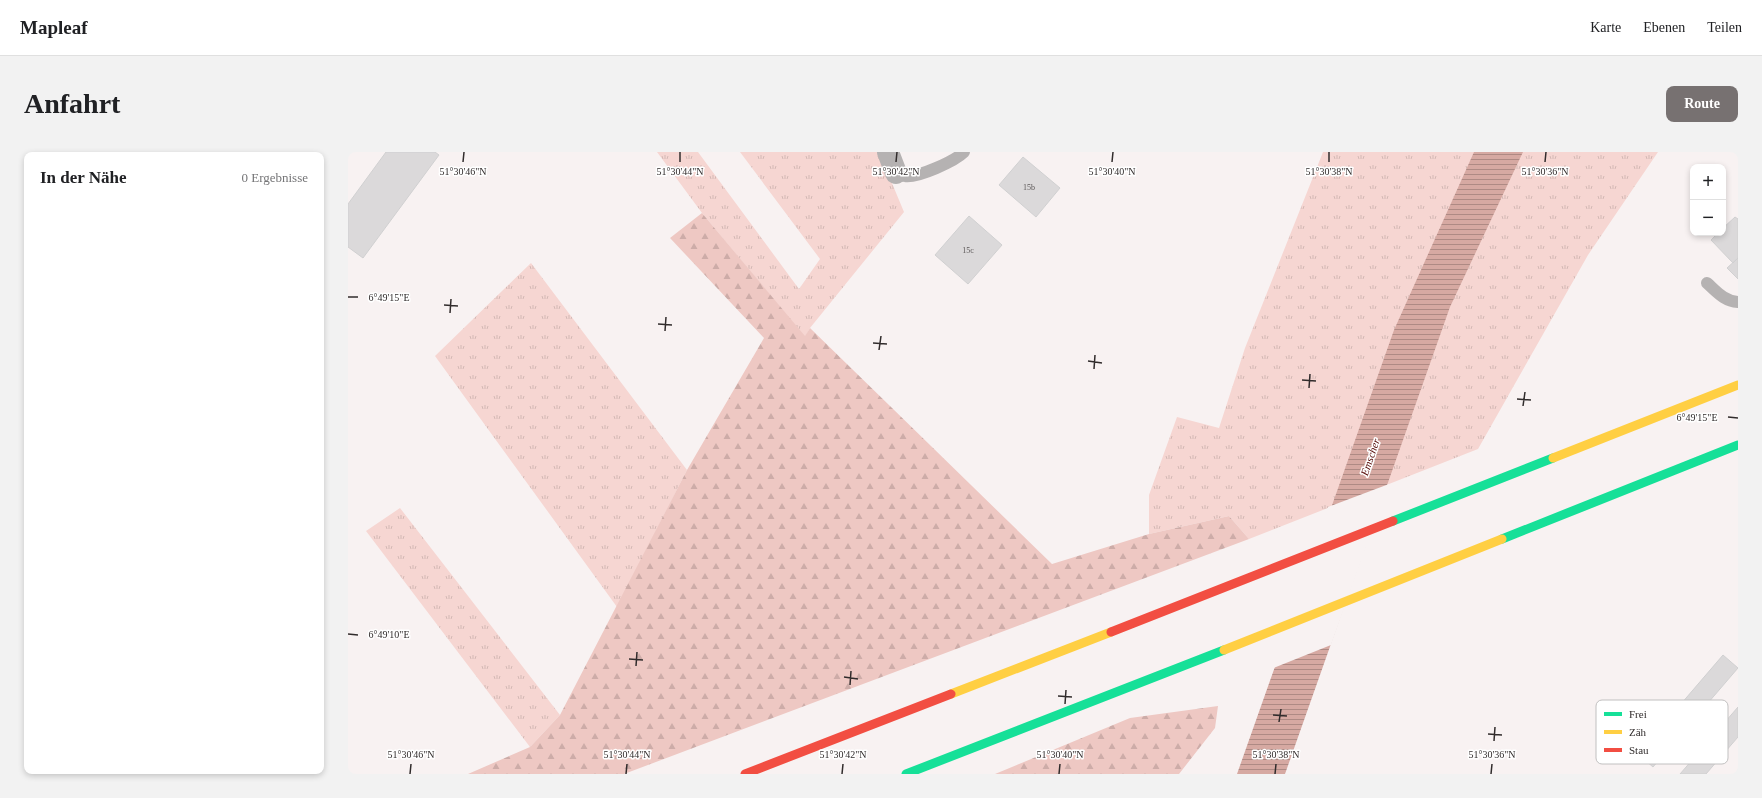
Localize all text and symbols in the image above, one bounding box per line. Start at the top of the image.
text: Mapleaf [20,17,88,38]
text: Karte [1590,20,1621,35]
text: Ebenen [1643,20,1685,35]
text: Teilen [1707,20,1742,35]
button: Route [1666,86,1738,122]
text: Anfahrt [24,88,120,119]
map controls [1690,164,1726,236]
button: + [1690,164,1726,200]
text: 51°30'46"N [439,166,487,177]
text: 51°30'44"N [656,166,704,177]
text: 51°30'42"N [872,166,920,177]
text: 51°30'40"N [1088,166,1136,177]
text: 51°30'38"N [1305,166,1353,177]
text: 51°30'36"N [1521,166,1569,177]
text: In der Nähe [40,168,127,187]
text: 0 Ergebnisse [241,170,308,185]
house number: 15b [1023,183,1035,192]
button: − [1690,200,1726,236]
house number: 15c [962,246,974,255]
text: 6°49'15"E [369,292,410,303]
text: 6°49'15"E [1677,412,1718,423]
water label: Emscher [1358,436,1382,478]
text: 6°49'10"E [369,629,410,640]
legend [1596,700,1728,764]
text: Frei [1629,708,1647,720]
text: Zäh [1629,726,1647,738]
text: Stau [1629,744,1649,756]
text: 51°30'46"N [387,749,435,760]
text: 51°30'44"N [603,749,651,760]
text: 51°30'42"N [819,749,867,760]
text: 51°30'40"N [1036,749,1084,760]
text: 51°30'38"N [1252,749,1300,760]
text: 51°30'36"N [1468,749,1516,760]

